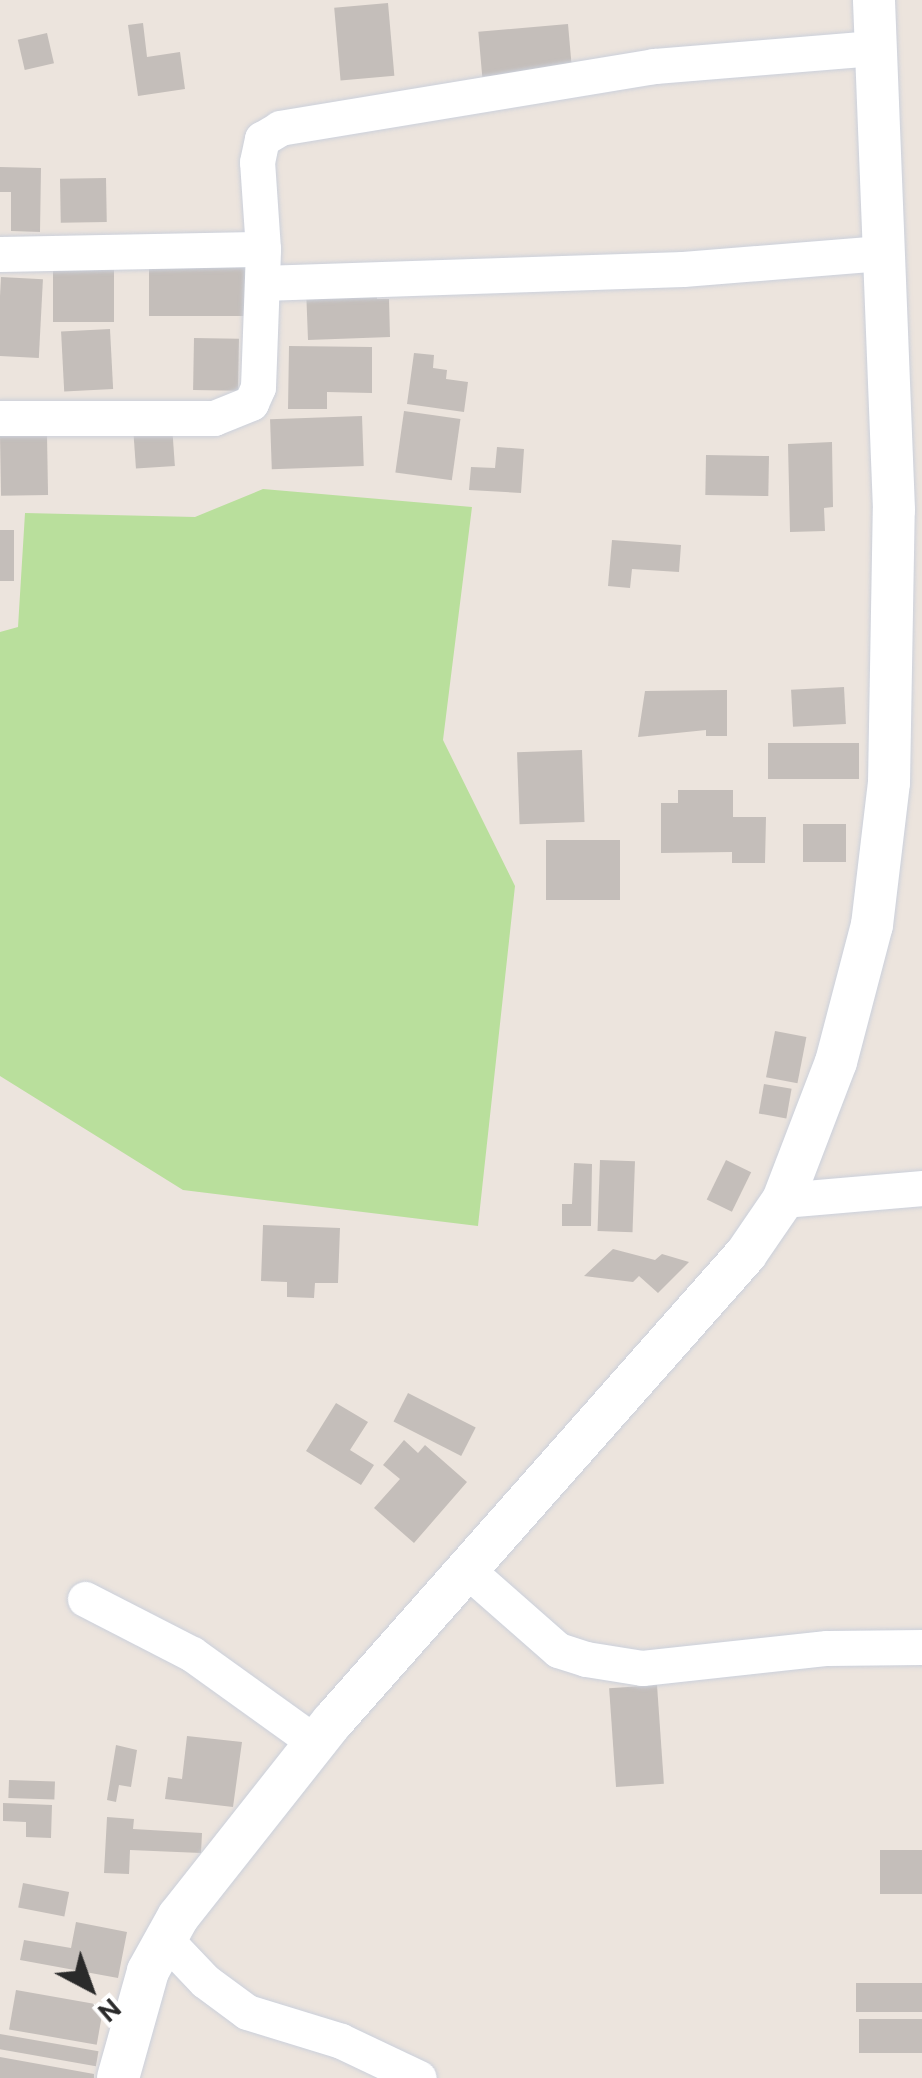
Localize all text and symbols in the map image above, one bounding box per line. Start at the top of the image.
north arrow [40,1938,140,2038]
text: N [91,1991,128,2030]

